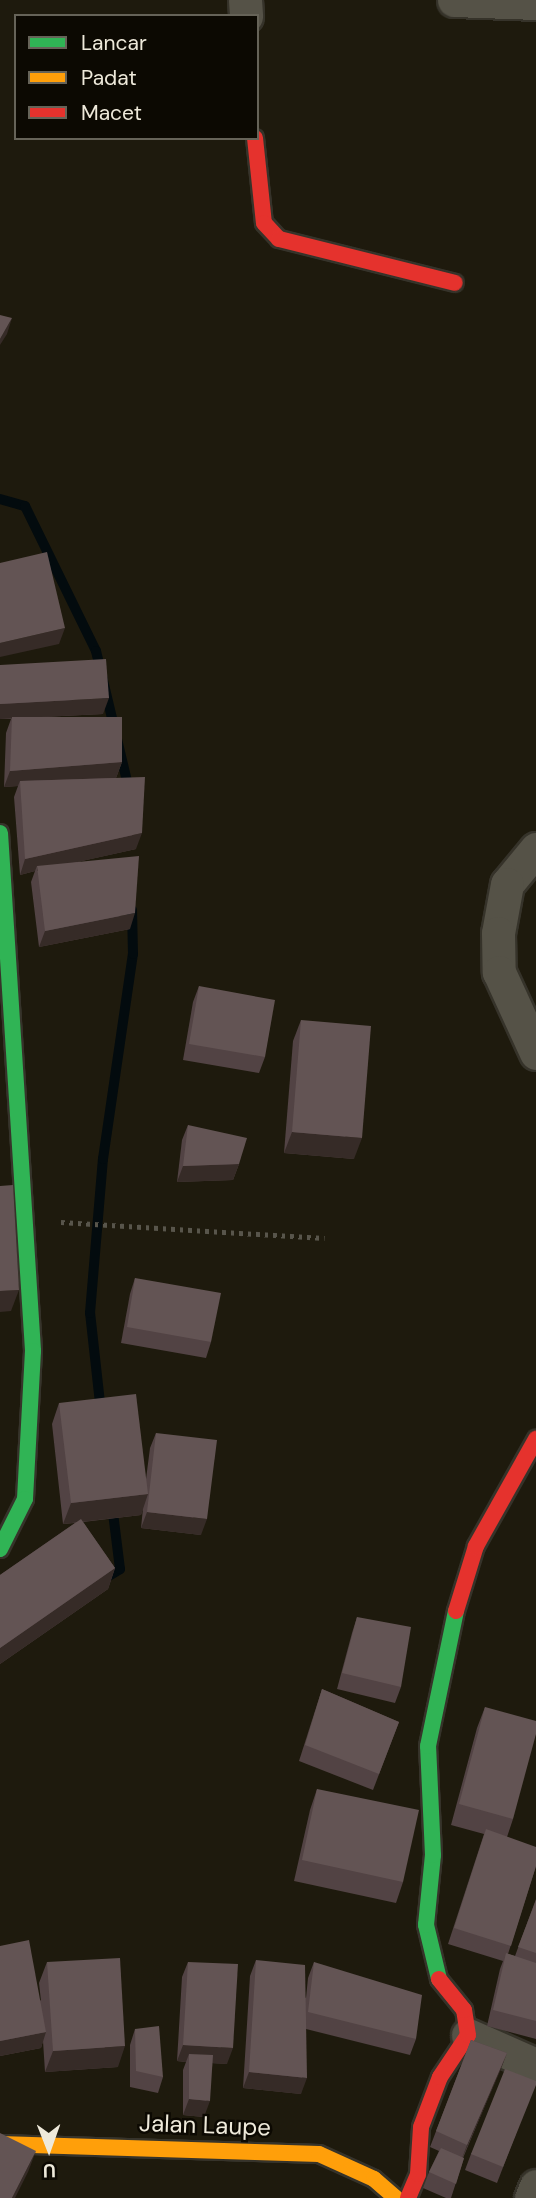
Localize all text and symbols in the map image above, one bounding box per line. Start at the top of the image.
legend [14,14,259,140]
text: Lancar [81,29,147,57]
text: Padat [81,64,137,92]
text: Macet [81,99,142,127]
street label: Jalan Laupe [139,2108,271,2142]
north arrow [14,2114,84,2184]
text: U [43,2158,56,2183]

